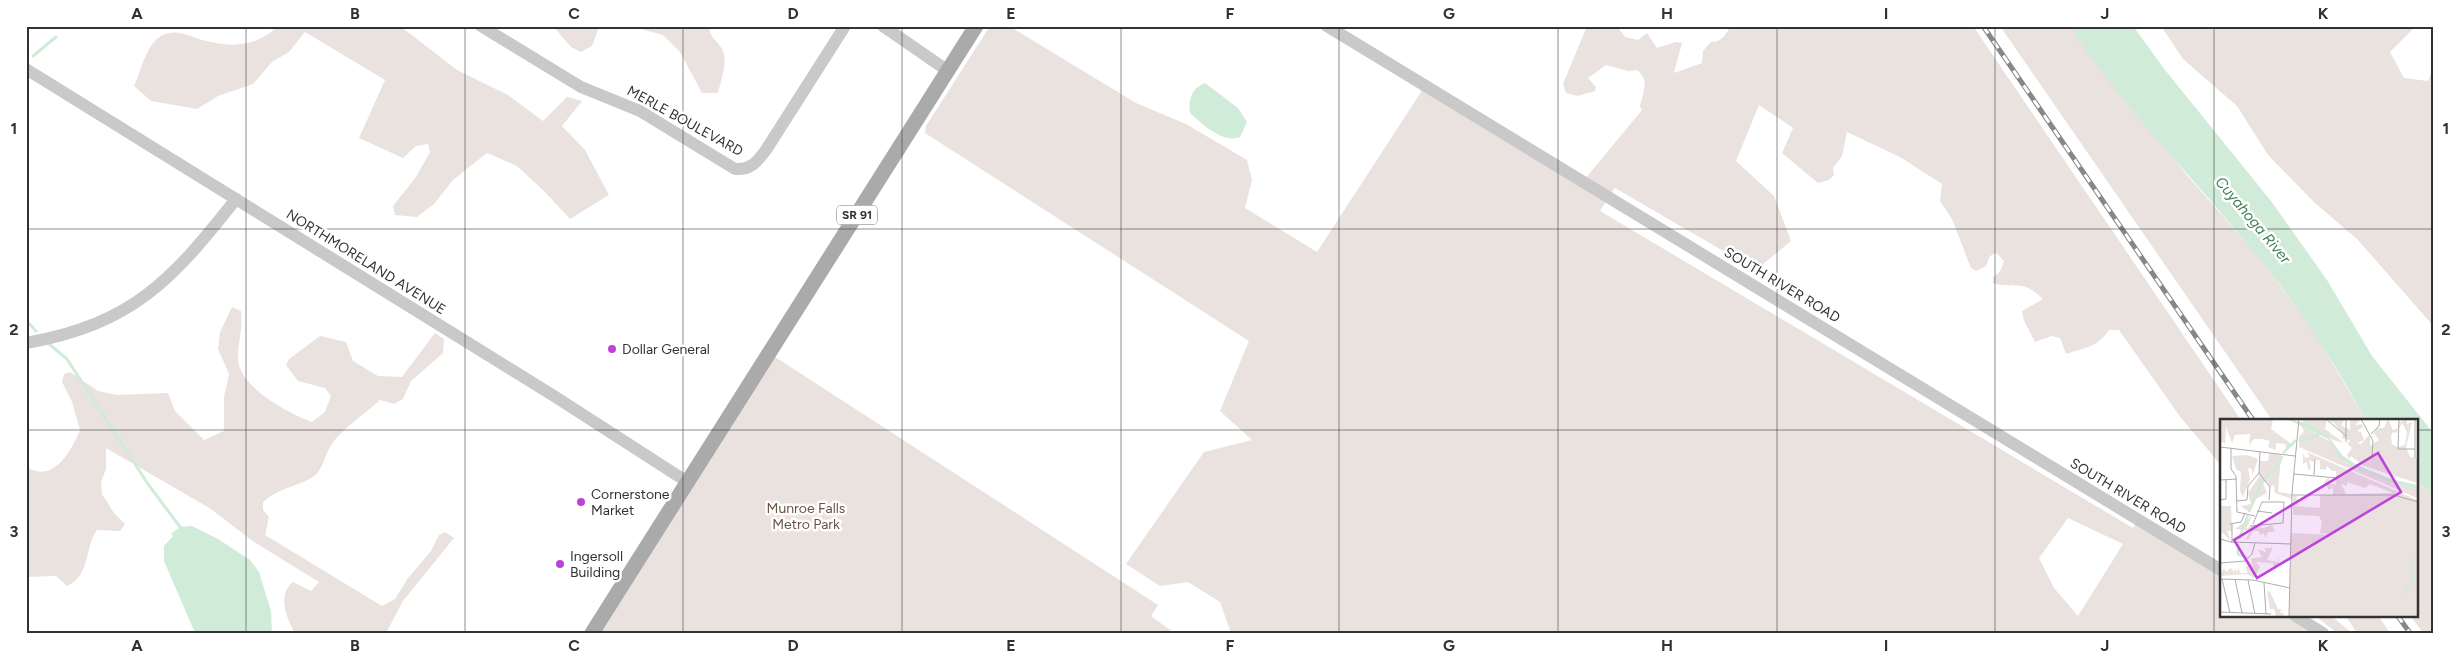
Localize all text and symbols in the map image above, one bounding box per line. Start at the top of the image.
text: A [131,4,143,23]
text: B [350,4,360,23]
text: C [568,4,580,23]
text: D [787,4,799,23]
text: E [1006,4,1016,23]
text: F [1226,4,1235,23]
text: G [1443,4,1455,23]
text: H [1661,4,1673,23]
text: I [1884,4,1888,23]
text: J [2101,4,2109,23]
text: K [2318,4,2329,23]
street label: MERLE BOULEVARD [624,82,746,160]
text: 1 [11,119,17,138]
text: 1 [2443,119,2449,138]
water label: Cuyahoga River [2211,173,2295,268]
street label: NORTHMORELAND AVENUE [283,206,449,318]
road number: SR 91 [837,206,877,224]
street label: SOUTH RIVER ROAD [1721,244,1843,326]
text: 2 [9,320,19,339]
text: 2 [2441,320,2451,339]
place label: Dollar General [622,341,710,358]
marker: Dollar General [606,343,618,355]
inset map [2220,419,2418,616]
street label: SOUTH RIVER ROAD [2067,455,2189,537]
place label: Cornerstone Market [591,486,670,519]
marker: Cornerstone Market [575,496,587,508]
park label: Munroe Falls Metro Park [767,500,845,533]
text: 3 [10,522,19,541]
text: 3 [2442,522,2451,541]
place label: Ingersoll Building [570,548,623,581]
marker: Ingersoll Building [554,558,566,570]
text: A [131,636,143,655]
text: B [350,636,360,655]
text: C [568,636,580,655]
text: D [787,636,799,655]
text: E [1006,636,1016,655]
text: F [1226,636,1235,655]
text: G [1443,636,1455,655]
text: H [1661,636,1673,655]
text: I [1884,636,1888,655]
text: J [2101,636,2109,655]
text: K [2318,636,2329,655]

